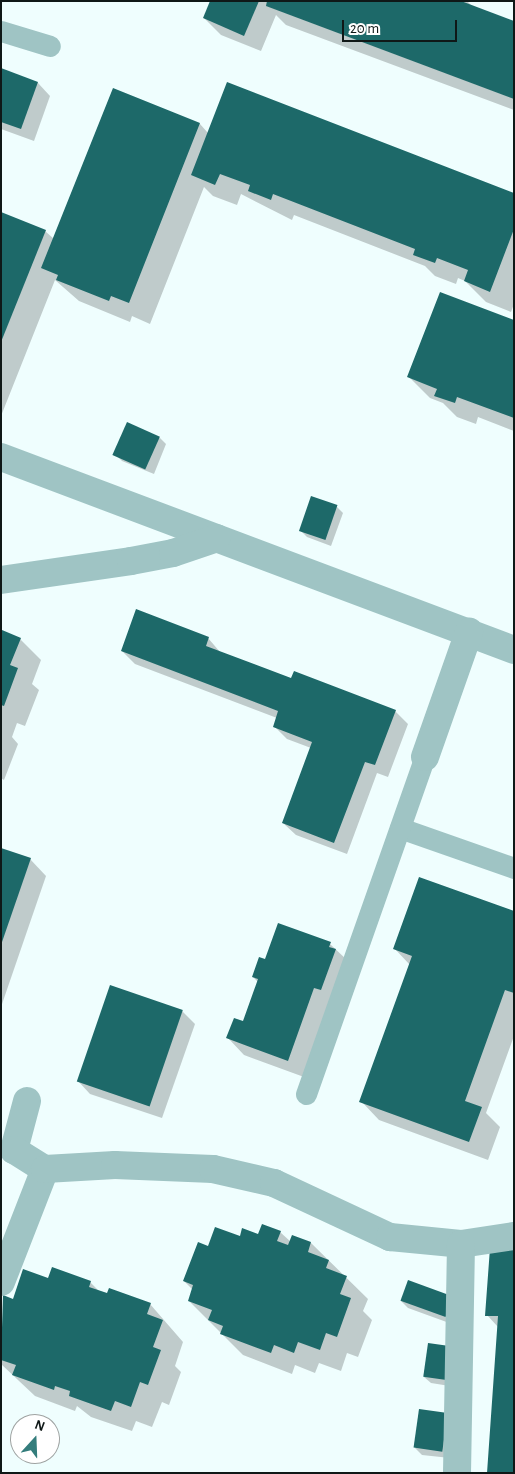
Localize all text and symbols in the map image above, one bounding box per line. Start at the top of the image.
scale bar [345,10,460,42]
text: 20 m [350,21,379,36]
north arrow [10,1414,60,1464]
text: N [33,1418,47,1434]

